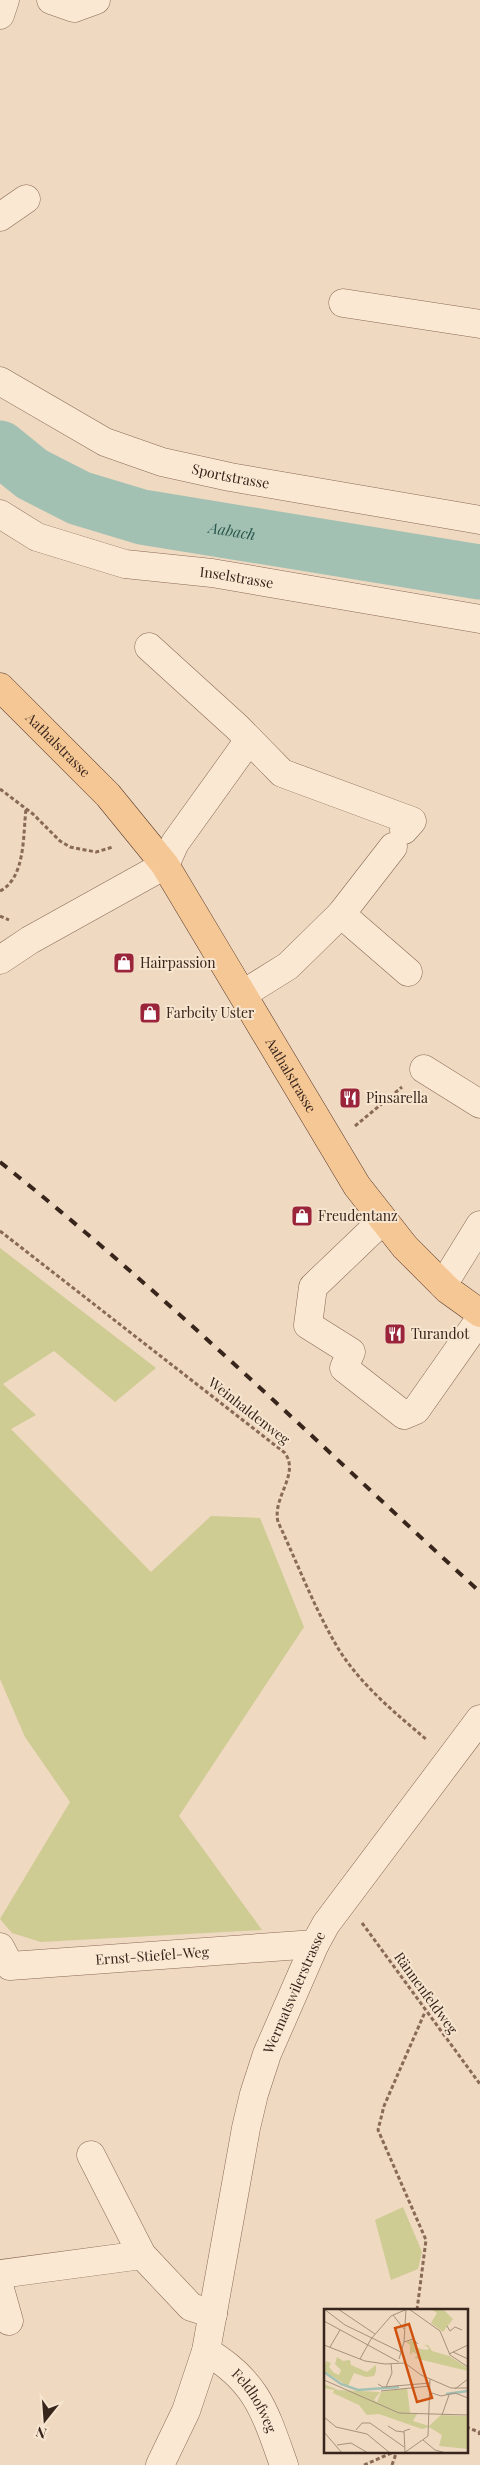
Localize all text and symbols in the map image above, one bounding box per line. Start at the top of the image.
street label: Sportstrasse [190,459,271,493]
water label: Aabach [205,517,257,544]
street label: Inselstrasse [199,562,275,592]
street label: Aathalstrasse [21,707,95,781]
shop icon: Hairpassion [112,951,136,975]
place label: Hairpassion [140,953,216,972]
shop icon: Farbcity Uster [138,1001,162,1025]
place label: Farbcity Uster [166,1003,255,1022]
street label: Aathalstrasse [261,1033,321,1116]
restaurant icon: Pinsarella [338,1086,362,1110]
place label: Pinsarella [366,1088,428,1107]
shop icon: Freudentanz [290,1204,314,1228]
place label: Freudentanz [318,1206,398,1225]
restaurant icon: Turandot [383,1322,407,1346]
place label: Turandot [411,1324,470,1343]
street label: Weinhaldenweg [204,1372,295,1449]
street label: Wermatswilerstrasse [258,1928,329,2057]
street label: Ernst-Stiefel-Weg [95,1942,210,1969]
street label: Rännenfeldweg [390,1948,463,2038]
inset map [324,2309,468,2452]
street label: Feldhofweg [228,2364,282,2436]
north arrow [20,2395,70,2445]
text: N [33,2422,49,2443]

